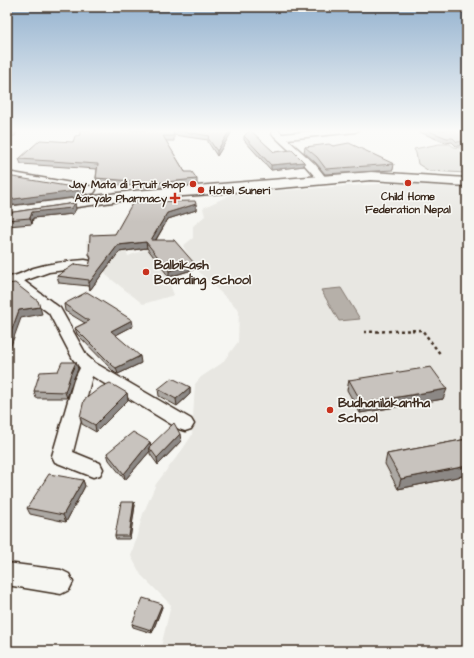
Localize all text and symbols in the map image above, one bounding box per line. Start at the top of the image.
place label: Jay Mata di Fruit shop [68,177,186,194]
marker: Child Home Federation Nepal [403,178,413,188]
marker: Jay Mata di Fruit shop [188,179,198,189]
place label: Hotel Suneri [208,183,271,198]
marker: Hotel Suneri [196,185,206,195]
place label: Child Home Federation Nepal [365,189,451,218]
place label: Aaryab Pharmacy [75,191,168,208]
marker: Aaryab Pharmacy [170,193,180,203]
place label: Balbikash Boarding School [154,256,251,291]
marker: Balbikash Boarding School [141,267,151,277]
place label: Budhanilakantha School [337,394,430,427]
marker: Budhanilakantha School [325,405,335,415]

